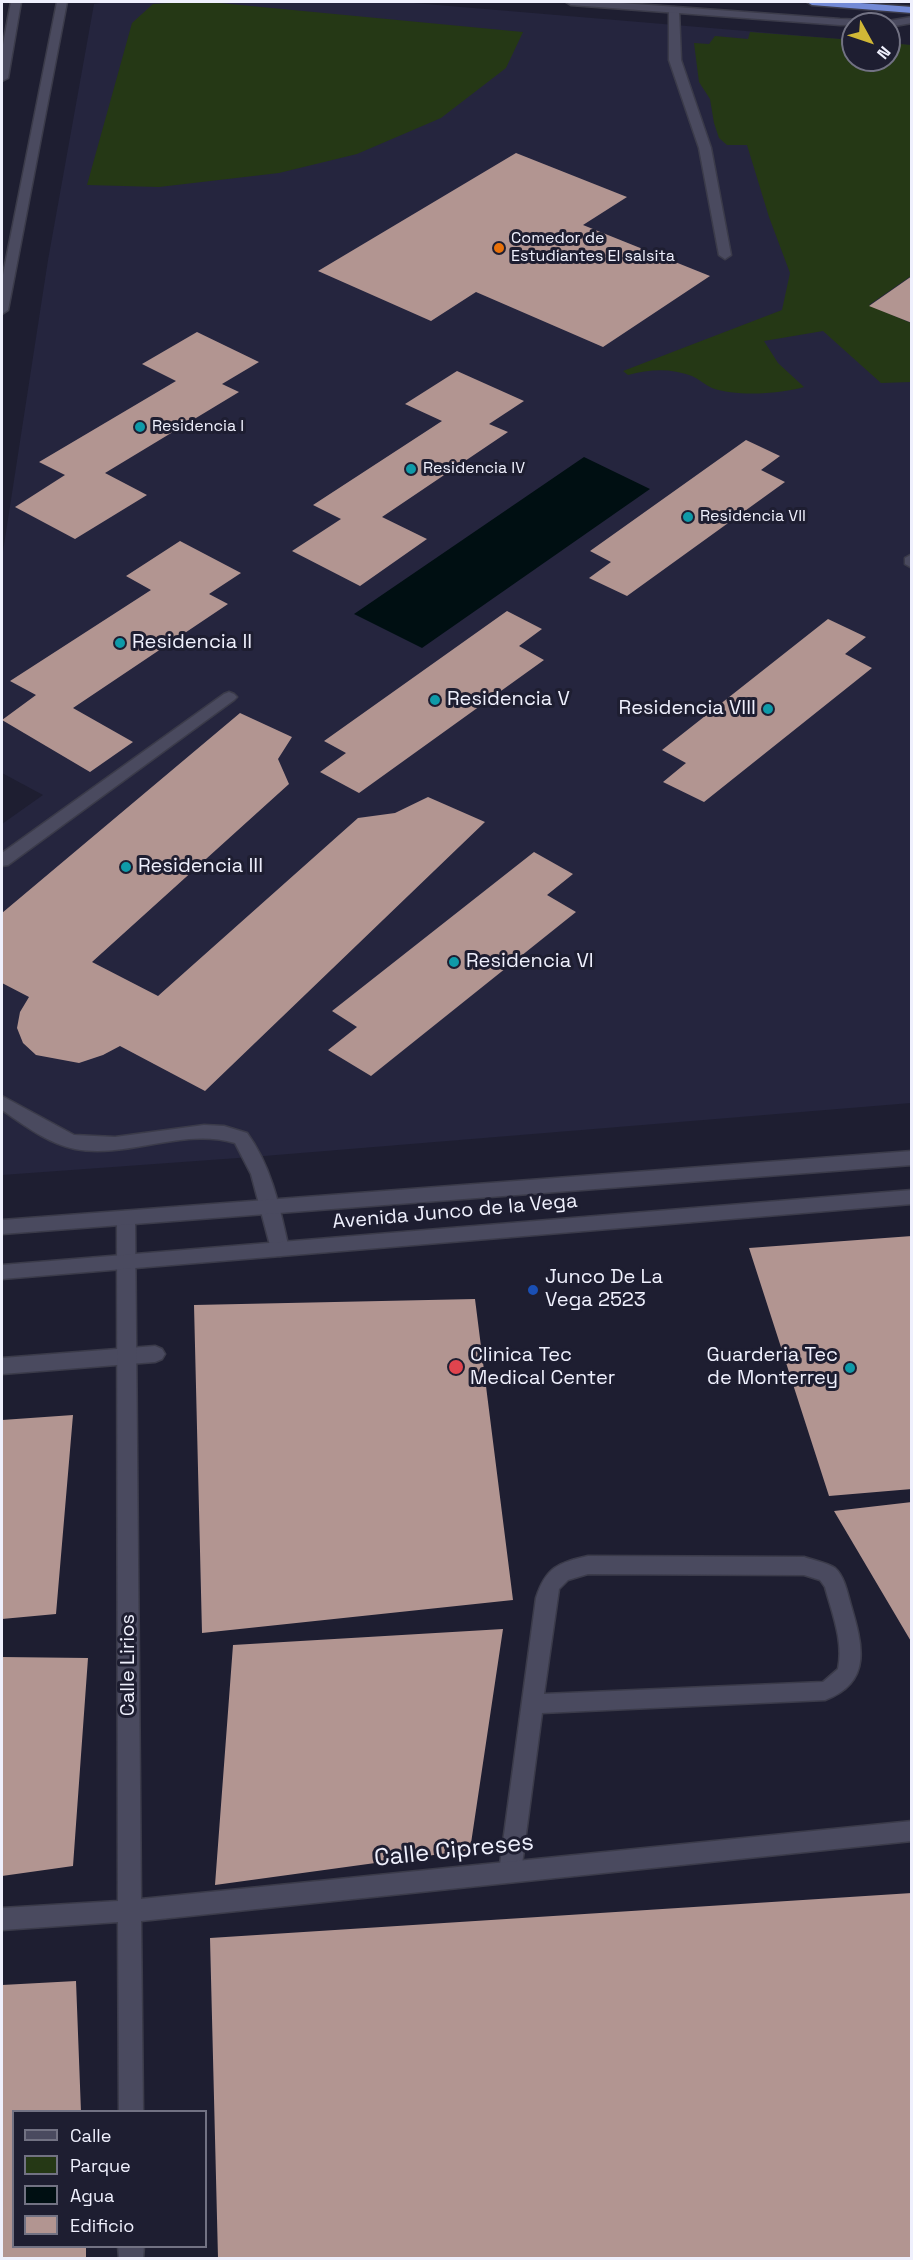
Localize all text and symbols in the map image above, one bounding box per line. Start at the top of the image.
north arrow [841,12,901,72]
text: N [872,42,895,63]
place label: Comedor de Estudiantes El salsita [511,229,675,267]
marker: Comedor de Estudiantes El salsita [492,241,506,255]
place label: Residencia I [152,417,244,437]
marker: Residencia I [133,420,147,434]
place label: Residencia IV [423,459,525,479]
marker: Residencia IV [404,462,418,476]
place label: Residencia VII [700,507,806,527]
marker: Residencia VII [681,510,695,524]
place label: Residencia II [132,631,252,655]
marker: Residencia II [113,636,127,650]
place label: Residencia V [447,688,570,712]
marker: Residencia V [428,693,442,707]
place label: Residencia VIII [619,697,756,721]
marker: Residencia VIII [761,702,775,716]
place label: Residencia III [138,855,263,879]
marker: Residencia III [119,860,133,874]
place label: Residencia VI [466,950,594,974]
marker: Residencia VI [447,955,461,969]
street label: Avenida Junco de la Vega [332,1189,578,1235]
place label: Junco De La Vega 2523 [545,1266,663,1313]
marker: Junco De La Vega 2523 [526,1283,540,1297]
place label: Clinica Tec Medical Center [470,1344,615,1391]
place label: Guarderia Tec de Monterrey [707,1344,838,1391]
marker: Clinica Tec Medical Center [447,1358,465,1376]
marker: Guarderia Tec de Monterrey [843,1361,857,1375]
street label: Calle Lirios [117,1614,141,1716]
street label: Calle Cipreses [373,1828,535,1874]
legend [12,2110,207,2248]
text: Calle [70,2124,111,2147]
text: Parque [70,2154,131,2177]
text: Agua [70,2184,114,2207]
text: Edificio [70,2214,134,2237]

